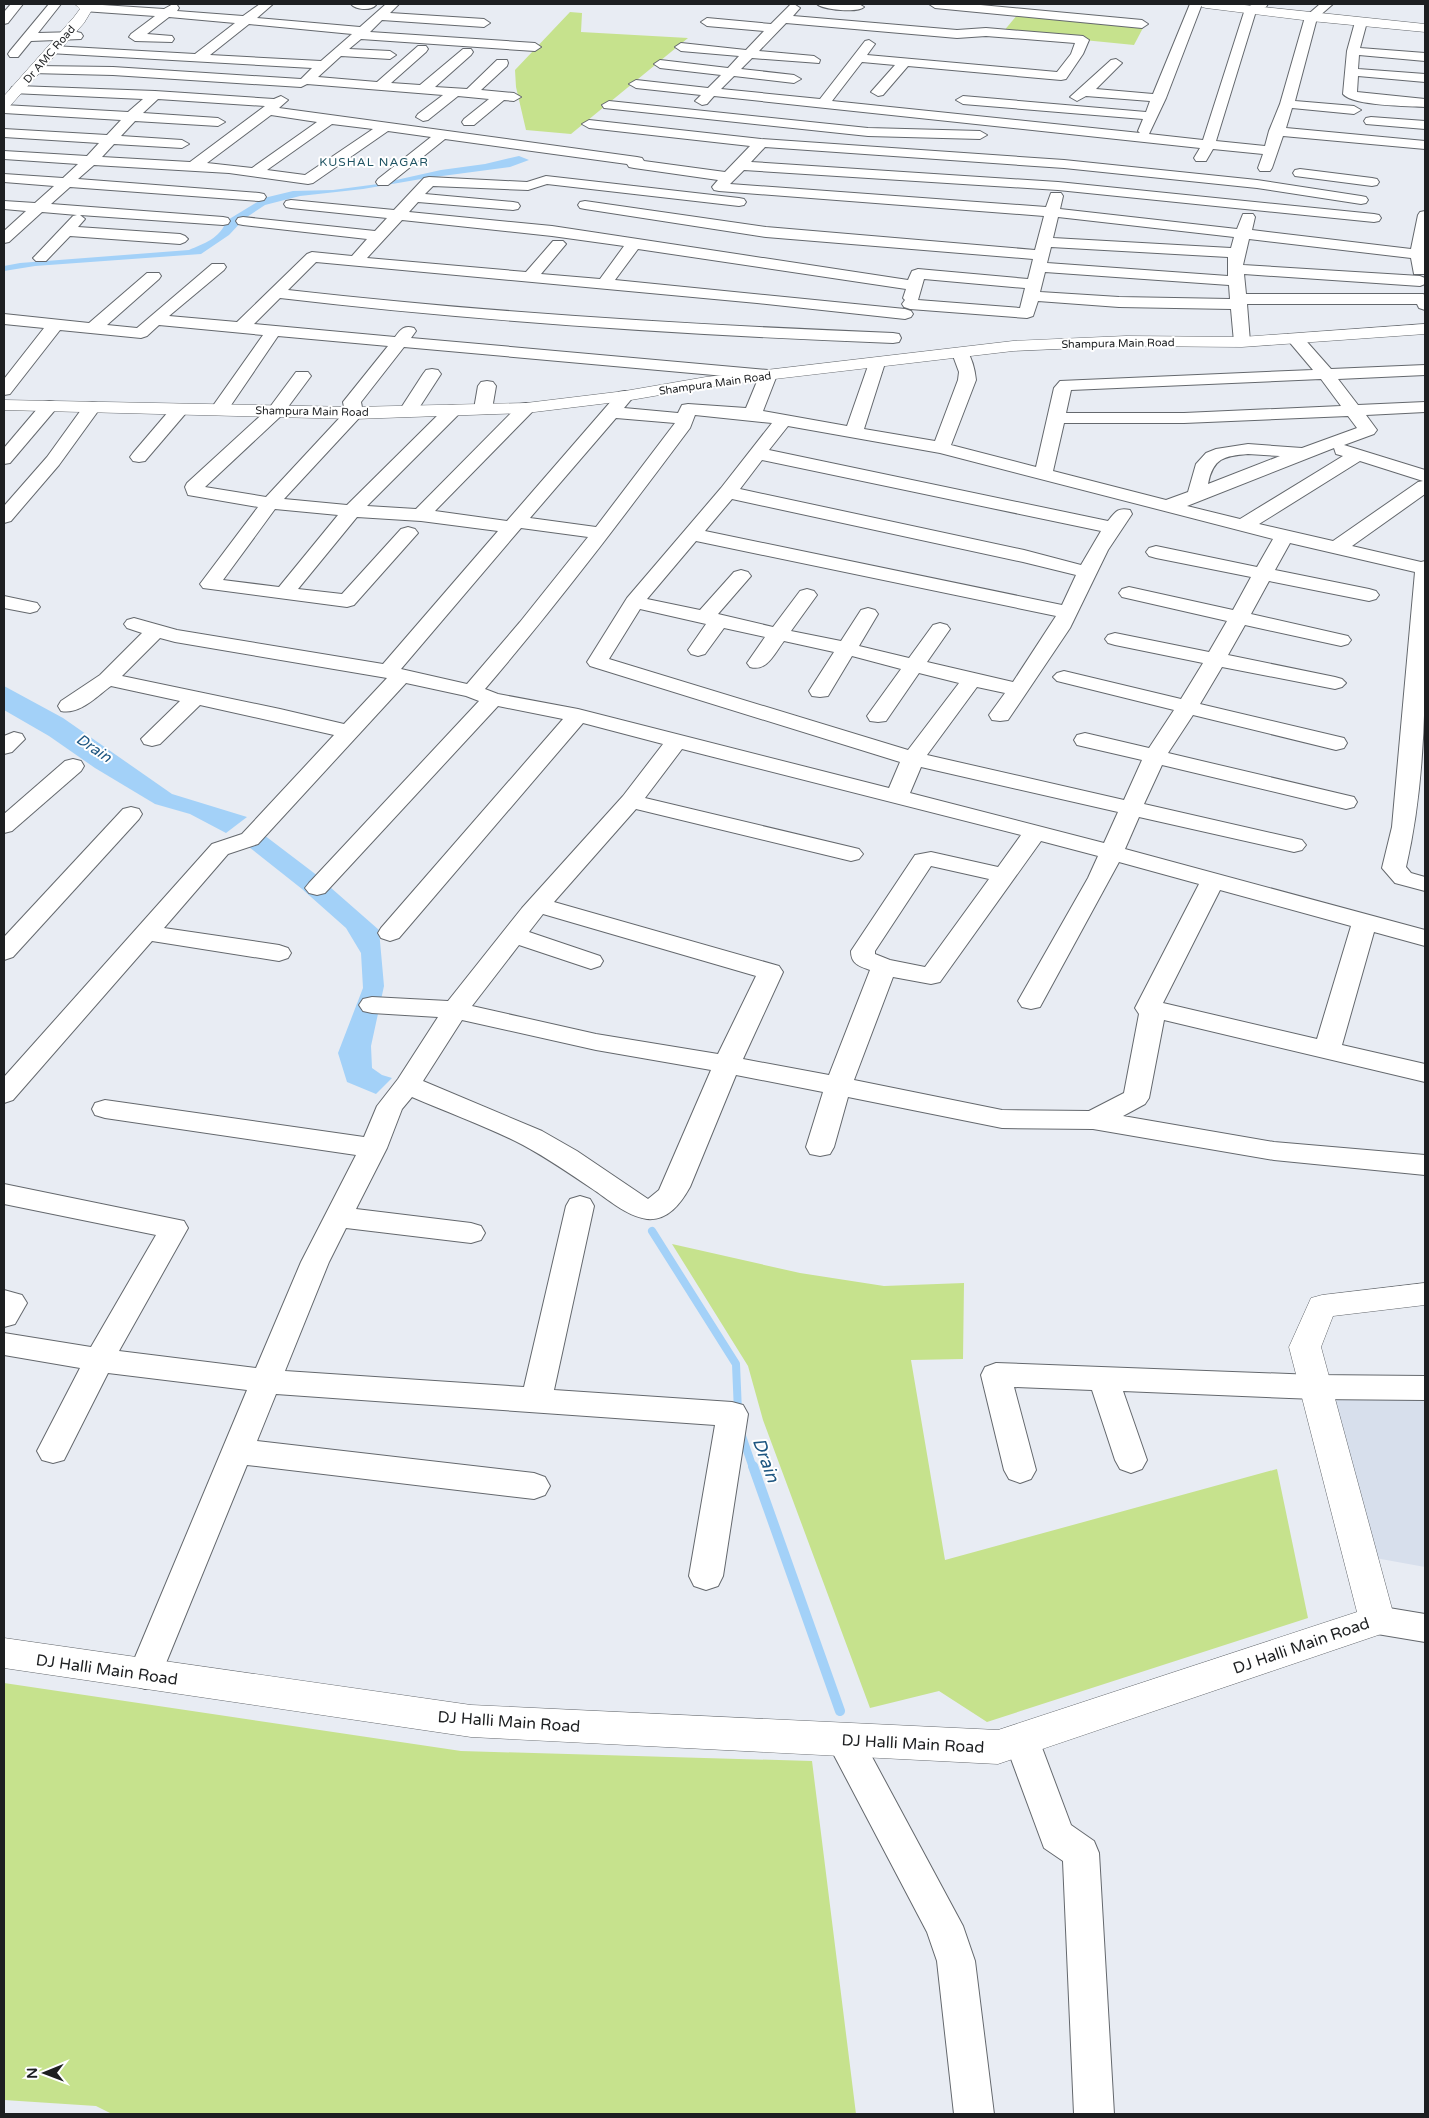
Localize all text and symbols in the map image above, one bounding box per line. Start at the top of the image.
street label: Dr AMC Road [21,23,78,86]
district label: KUSHAL NAGAR [319,155,429,169]
street label: Shampura Main Road [1061,336,1175,351]
street label: Shampura Main Road [658,369,772,398]
street label: Shampura Main Road [255,404,369,419]
water label: Drain [73,730,116,767]
water label: Drain [748,1435,785,1486]
street label: DJ Halli Main Road [1230,1613,1372,1679]
street label: DJ Halli Main Road [35,1650,179,1690]
street label: DJ Halli Main Road [437,1707,581,1737]
street label: DJ Halli Main Road [841,1730,985,1758]
north arrow [20,2048,70,2098]
text: N [24,2067,41,2079]

